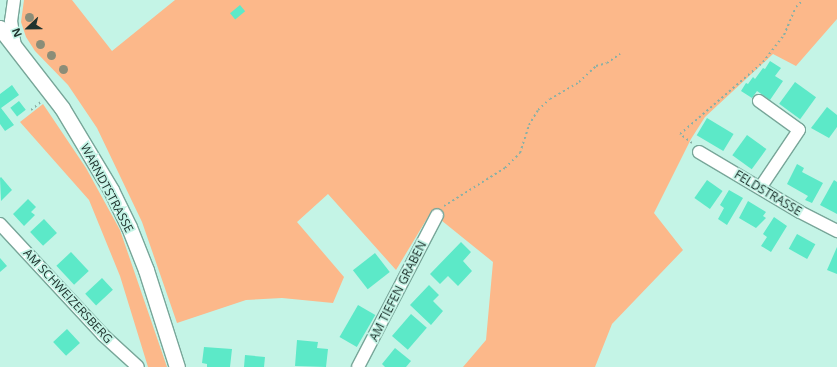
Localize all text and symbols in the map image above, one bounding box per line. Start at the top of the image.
north arrow [8,8,48,48]
text: N [8,26,25,40]
street label: WARNDTSTRASSE [78,141,136,235]
street label: FELDSTRASSE [732,167,804,219]
street label: AM TIEFEN GRABEN [367,239,429,343]
street label: AM SCHWEIZERSBERG [21,246,115,346]

